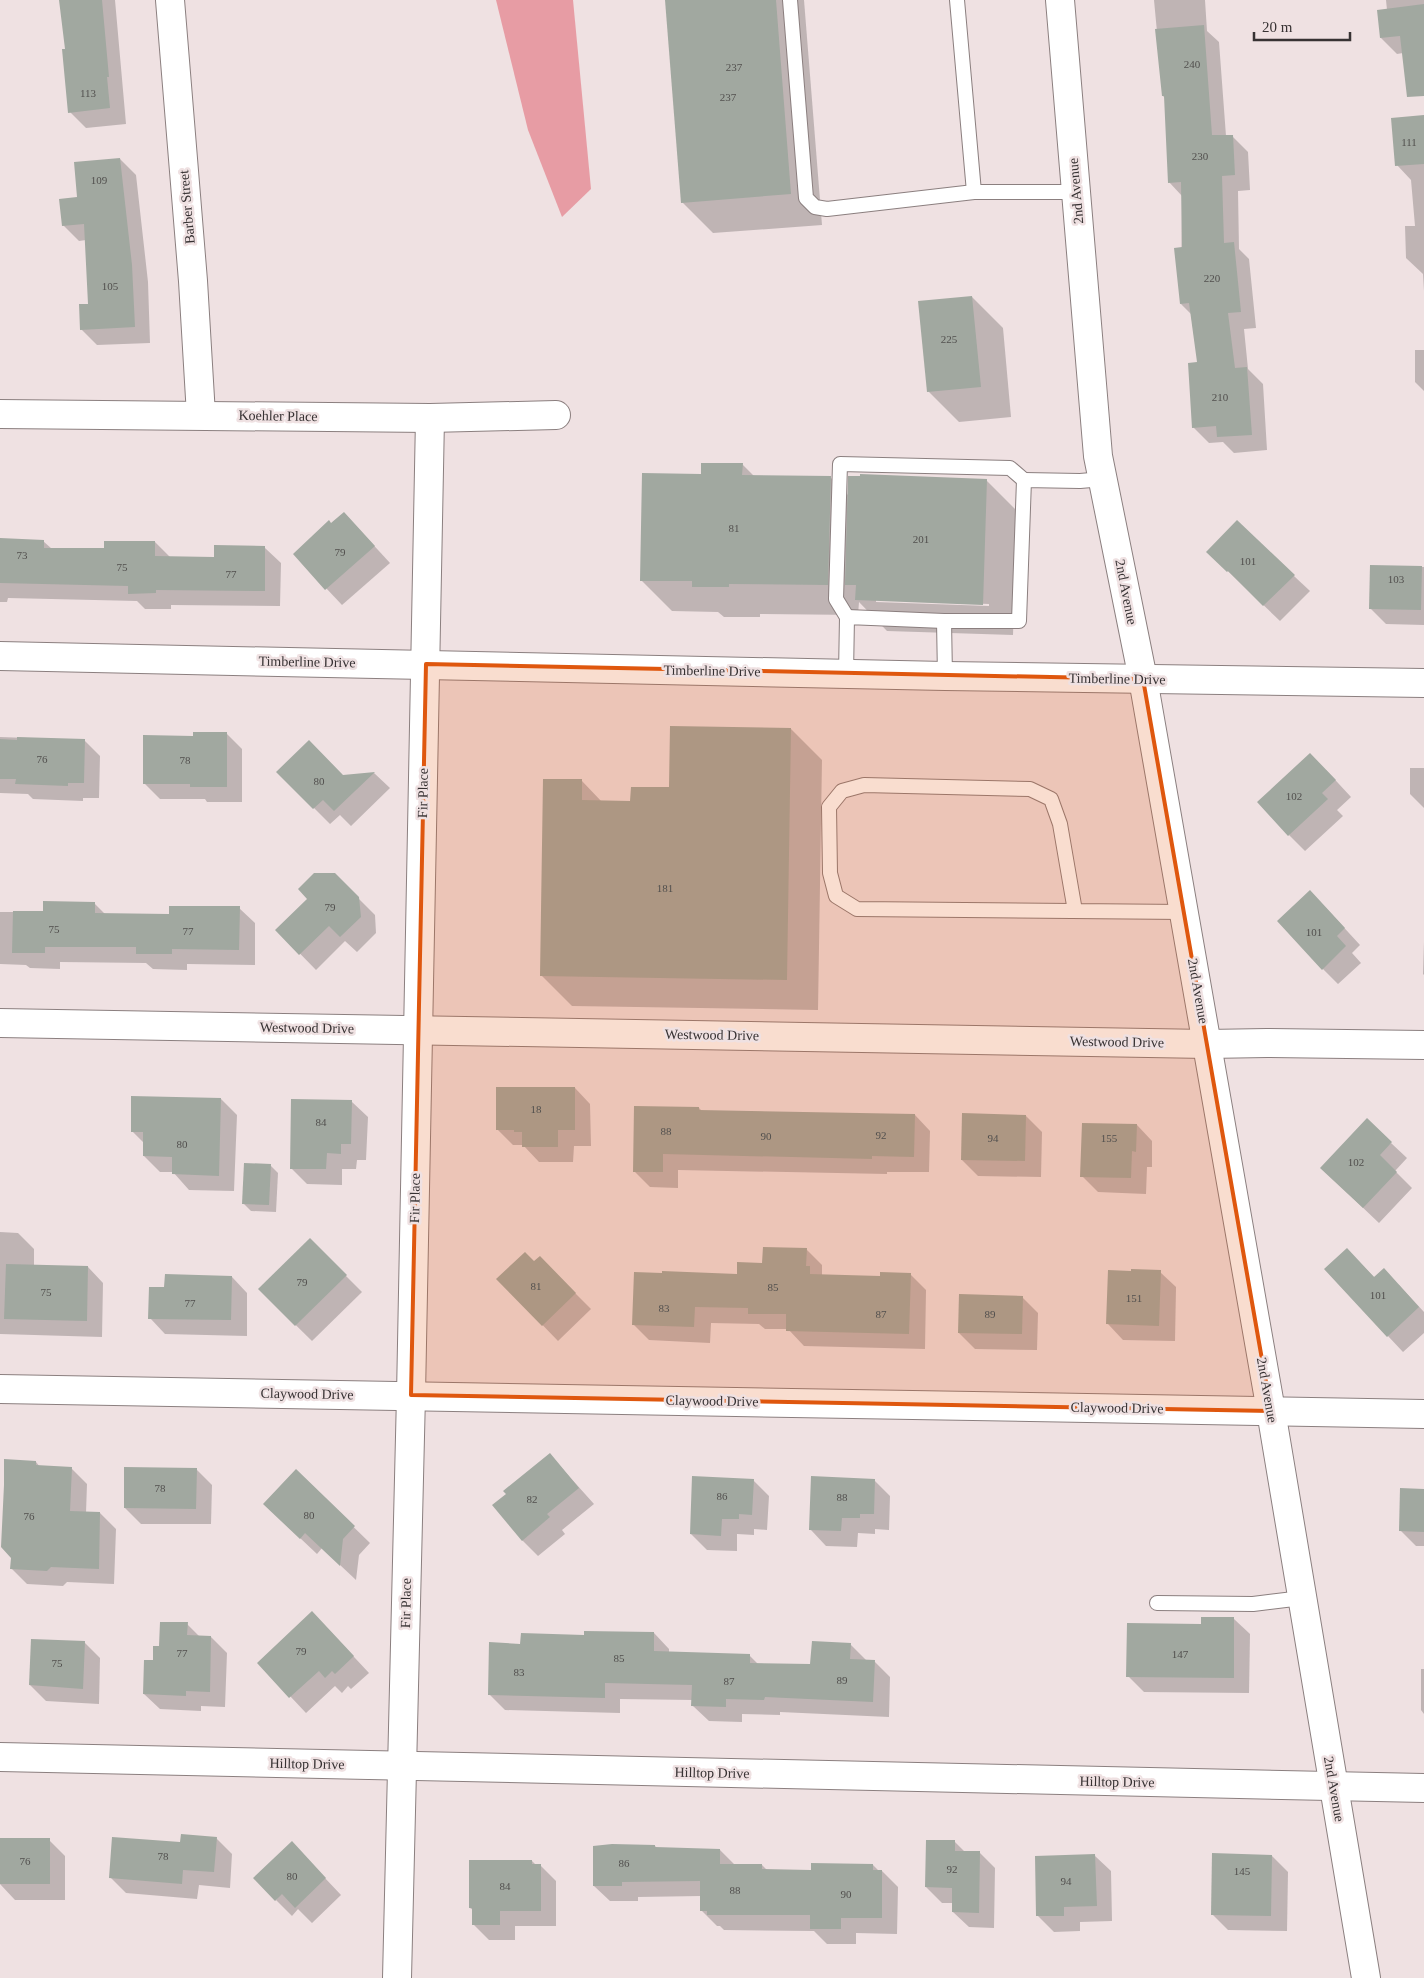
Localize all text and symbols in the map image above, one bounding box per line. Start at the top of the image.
scale bar [1254,10,1350,42]
text: 20 m [1262,19,1293,35]
house number: 240 [1184,58,1201,70]
house number: 237 [726,61,743,73]
house number: 113 [80,87,97,99]
house number: 237 [720,91,737,103]
house number: 111 [1401,136,1417,148]
house number: 230 [1192,150,1209,162]
street label: 2nd Avenue [1066,157,1086,225]
street label: Barber Street [176,169,198,245]
house number: 109 [91,174,108,186]
house number: 220 [1204,272,1221,284]
house number: 105 [102,280,119,292]
house number: 225 [941,333,958,345]
house number: 210 [1212,391,1229,403]
street label: Koehler Place [238,408,318,424]
house number: 81 [729,522,740,534]
house number: 201 [913,533,929,545]
house number: 79 [335,546,346,558]
house number: 73 [17,549,28,561]
house number: 101 [1240,555,1256,567]
street label: 2nd Avenue [1112,558,1140,626]
house number: 75 [117,561,128,573]
house number: 77 [226,568,237,580]
house number: 103 [1388,573,1405,585]
street label: Timberline Drive [258,654,356,670]
street label: Timberline Drive [663,663,761,679]
street label: Timberline Drive [1068,671,1166,687]
house number: 76 [37,753,48,765]
house number: 78 [180,754,191,766]
street label: Fir Place [415,768,431,818]
house number: 80 [314,775,325,787]
house number: 102 [1286,790,1302,802]
house number: 181 [657,882,673,894]
house number: 79 [325,901,336,913]
house number: 75 [49,923,60,935]
house number: 77 [183,925,194,937]
house number: 101 [1306,926,1322,938]
street label: 2nd Avenue [1185,957,1211,1025]
street label: Westwood Drive [260,1020,354,1036]
street label: Westwood Drive [665,1027,759,1043]
street label: Westwood Drive [1070,1034,1164,1050]
house number: 18 [531,1103,542,1115]
house number: 84 [316,1116,327,1128]
house number: 88 [661,1125,672,1137]
house number: 92 [876,1129,887,1141]
house number: 90 [761,1130,772,1142]
house number: 94 [988,1132,999,1144]
house number: 155 [1101,1132,1118,1144]
house number: 80 [177,1138,188,1150]
house number: 102 [1348,1156,1364,1168]
street label: Fir Place [407,1173,423,1223]
house number: 79 [297,1276,308,1288]
house number: 81 [531,1280,542,1292]
house number: 85 [768,1281,779,1293]
house number: 75 [41,1286,52,1298]
house number: 101 [1370,1289,1386,1301]
house number: 151 [1126,1292,1142,1304]
house number: 77 [185,1297,196,1309]
house number: 83 [659,1302,670,1314]
house number: 87 [876,1308,887,1320]
house number: 89 [985,1308,996,1320]
street label: 2nd Avenue [1254,1356,1280,1424]
street label: Claywood Drive [260,1386,354,1402]
street label: Claywood Drive [665,1393,759,1409]
street label: Claywood Drive [1070,1400,1164,1416]
house number: 78 [155,1482,166,1494]
house number: 86 [717,1490,728,1502]
house number: 88 [837,1491,848,1503]
house number: 82 [527,1493,538,1505]
house number: 80 [304,1509,315,1521]
house number: 76 [24,1510,35,1522]
street label: Fir Place [398,1578,414,1628]
house number: 79 [296,1645,307,1657]
house number: 77 [177,1647,188,1659]
house number: 147 [1172,1648,1189,1660]
house number: 85 [614,1652,625,1664]
house number: 75 [52,1657,63,1669]
house number: 83 [514,1666,525,1678]
house number: 89 [837,1674,848,1686]
house number: 87 [724,1675,735,1687]
street label: 2nd Avenue [1321,1755,1347,1823]
street label: Hilltop Drive [269,1756,345,1772]
street label: Hilltop Drive [674,1765,750,1781]
street label: Hilltop Drive [1079,1774,1155,1790]
house number: 78 [158,1850,169,1862]
house number: 76 [20,1855,31,1867]
house number: 86 [619,1857,630,1869]
house number: 92 [947,1863,958,1875]
house number: 145 [1234,1865,1251,1877]
house number: 80 [287,1870,298,1882]
house number: 94 [1061,1875,1072,1887]
house number: 84 [500,1880,511,1892]
house number: 88 [730,1884,741,1896]
house number: 90 [841,1888,852,1900]

